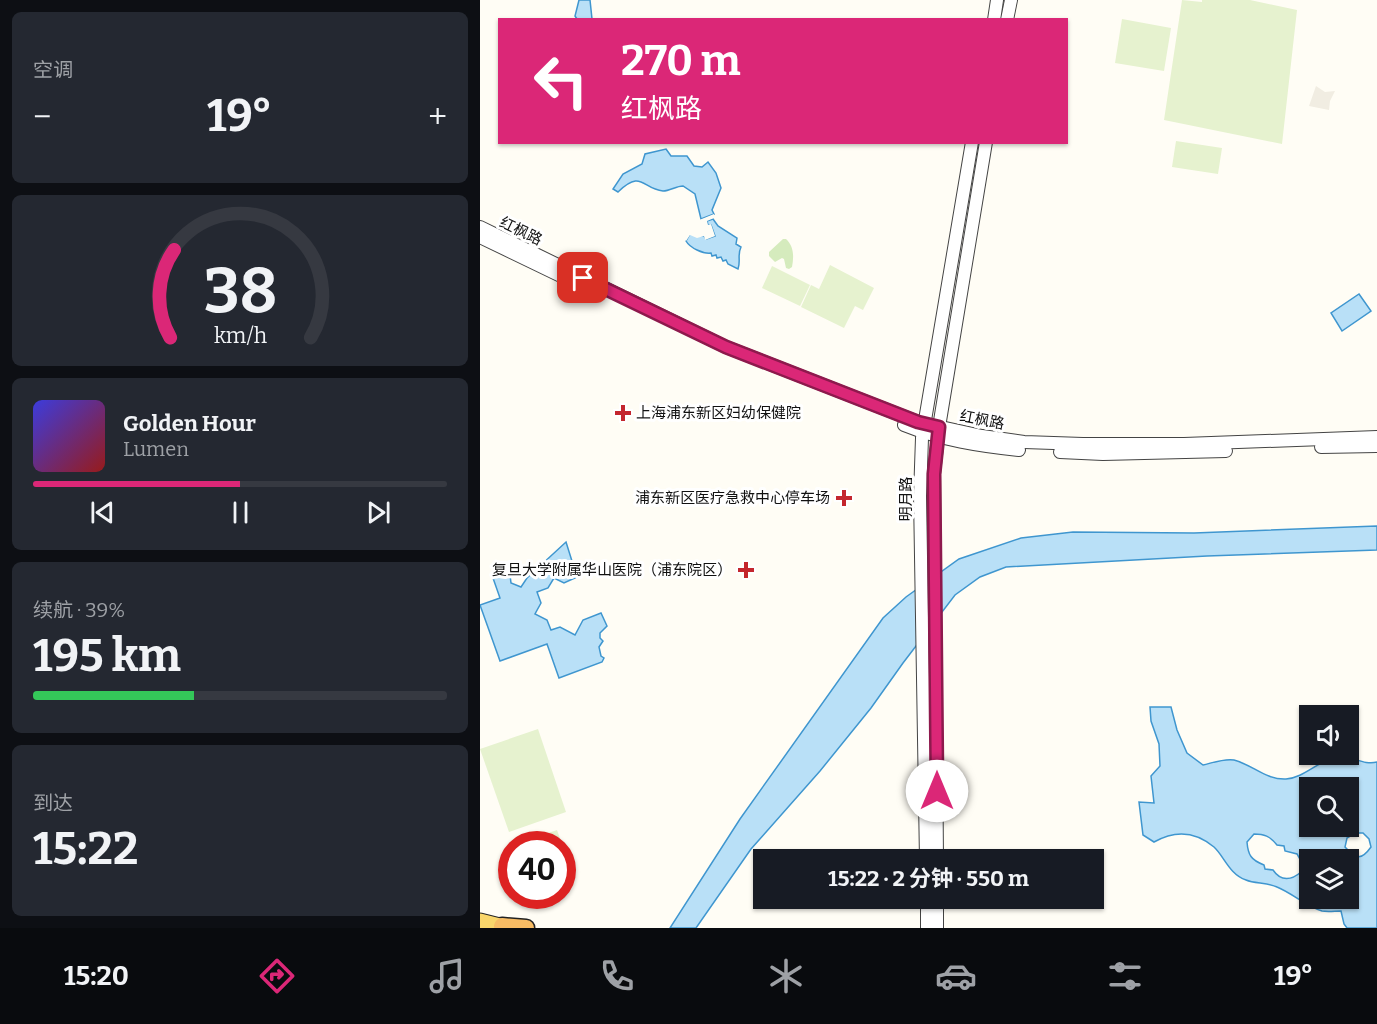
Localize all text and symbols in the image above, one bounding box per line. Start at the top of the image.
text: 270 m [621,36,741,86]
icon: left [522,42,600,120]
text: 空调 [33,58,73,82]
text: 19° [207,89,272,143]
text: 红枫路 [621,93,702,125]
text: − [33,97,51,137]
text: + [428,97,447,137]
street label: 红枫路 [497,213,545,249]
pin [557,252,608,303]
text: 38 [203,254,277,329]
icon: arrive [566,261,599,294]
text: km/h [213,323,267,349]
marker: 上海浦东新区妇幼保健院 [614,404,632,422]
place label: 上海浦东新区妇幼保健院 [636,404,801,422]
street label: 红枫路 [958,407,1006,433]
text: Golden Hour [123,410,256,437]
text: Lumen [123,437,189,461]
street label: 明月路 [897,476,915,522]
place label: 浦东新区医疗急救中心停车场 [635,489,830,507]
marker: 浦东新区医疗急救中心停车场 [835,489,853,507]
icon: previous [86,496,119,529]
icon: pause [224,496,257,529]
icon: next [362,496,395,529]
place label: 复旦大学附属华山医院（浦东院区） [492,561,732,579]
marker: 复旦大学附属华山医院（浦东院区） [737,561,755,579]
text: 续航 · 39% [33,598,125,622]
text: 195 km [33,629,181,683]
map controls [1299,705,1359,909]
button: sound [1299,705,1359,765]
position arrow [905,759,969,823]
button: search [1299,777,1359,837]
text: 到达 [33,791,73,815]
text: 15:22 [33,822,138,876]
speed limit sign: 40 [498,831,576,909]
button: layers [1299,849,1359,909]
text: 15:22 · 2 分钟 · 550 m [828,865,1029,892]
icon: directions [256,955,298,997]
icon: music [426,955,468,997]
icon: phone [596,955,638,997]
icon: climate [765,955,807,997]
icon: car [935,955,977,997]
icon: filters [1104,955,1146,997]
text: 15:20 [64,960,129,992]
text: 19° [1274,960,1313,992]

